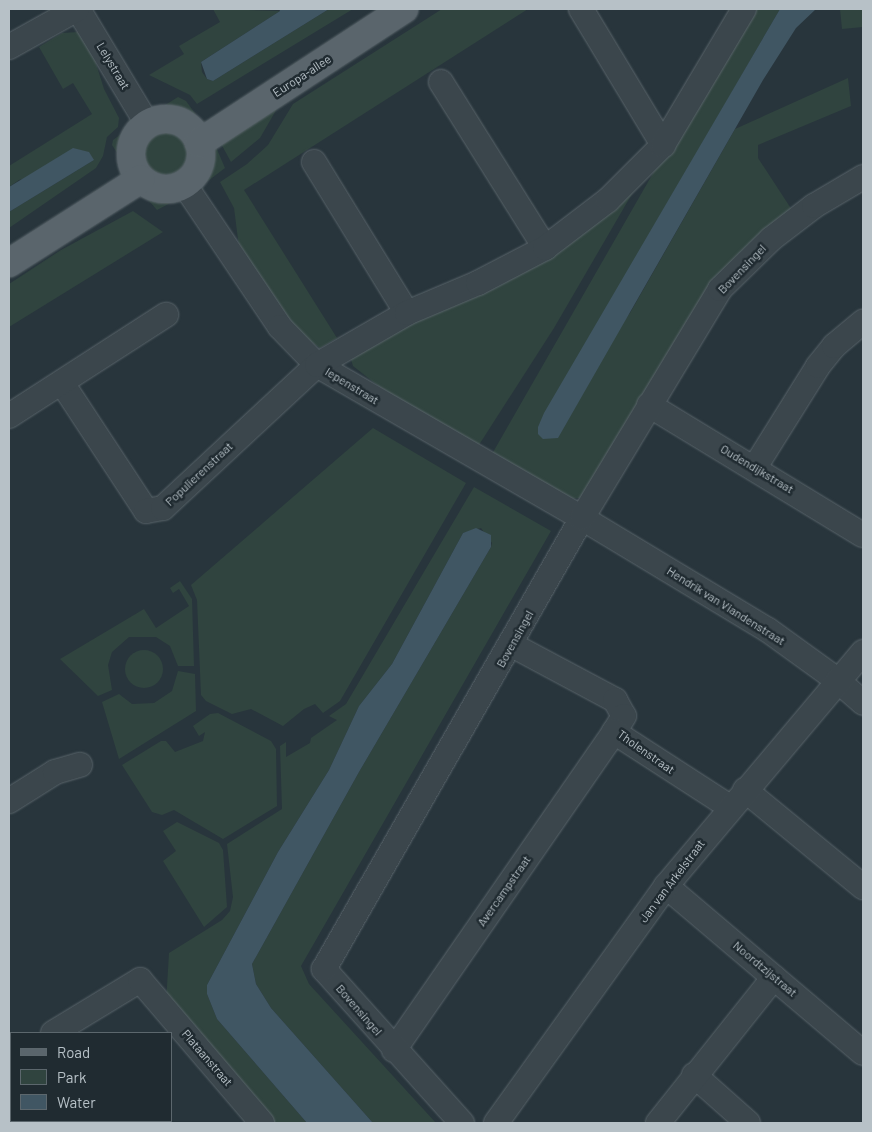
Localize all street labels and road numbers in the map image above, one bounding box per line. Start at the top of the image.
street label: Lelystraat [93,40,133,92]
street label: Europa-allee [270,52,334,100]
street label: Bovensingel [715,241,769,297]
street label: Iepenstraat [323,364,381,408]
street label: Populierenstraat [162,439,236,509]
street label: Oudendijkstraat [718,442,796,496]
street label: Hendrik van Viandenstraat [664,564,788,648]
street label: Bovensingel [493,608,537,670]
street label: Tholenstraat [615,727,677,777]
street label: Jan van Arkelstraat [636,837,708,925]
street label: Avercampstraat [474,853,534,929]
street label: Noordtzijstraat [730,938,800,1000]
street label: Bovensingel [333,981,385,1039]
street label: Plataanstraat [179,1027,235,1089]

